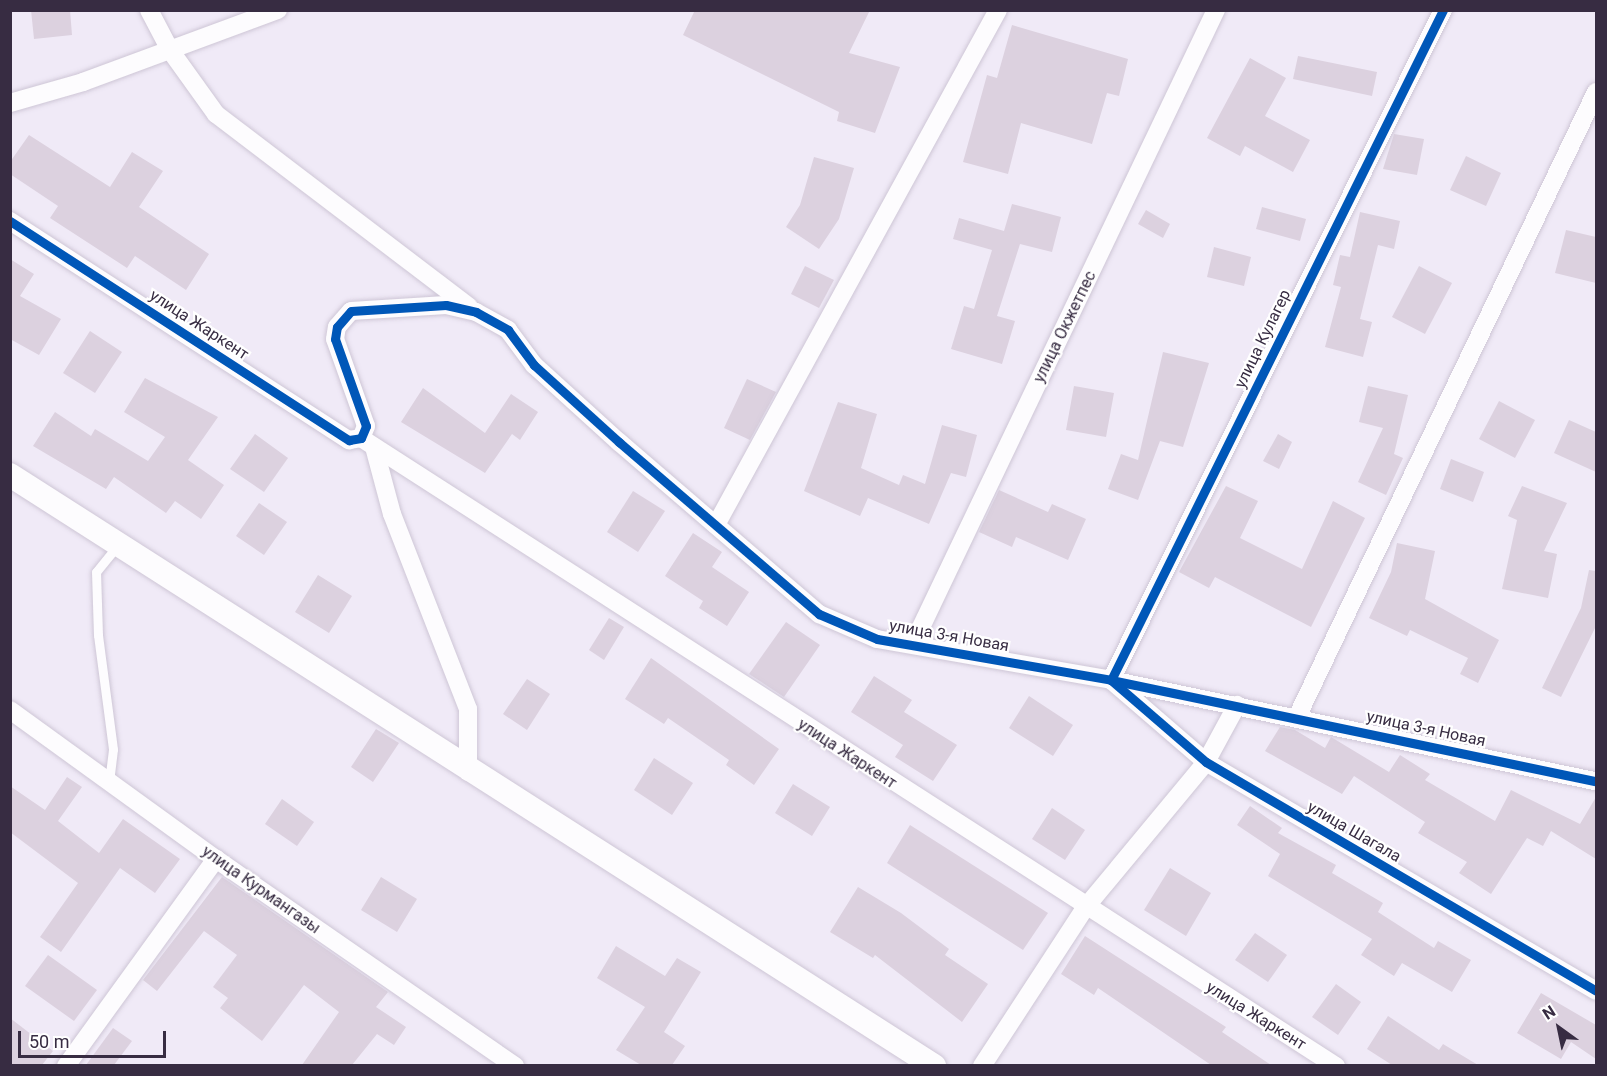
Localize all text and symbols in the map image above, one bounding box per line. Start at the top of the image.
street label: улица Окжетпес [1030,268,1100,386]
street label: улица Жаркент [146,286,252,364]
street label: улица Кулагер [1231,287,1295,391]
street label: улица 3-я Новая [888,616,1010,656]
street label: улица 3-я Новая [1365,707,1487,751]
street label: улица Жаркент [794,715,900,793]
street label: улица Шагала [1304,797,1404,867]
street label: улица Курмангазы [198,842,324,938]
street label: улица Жаркент [1203,978,1309,1054]
north arrow [1529,998,1589,1058]
text: N [1539,1001,1559,1024]
scale bar [21,1019,170,1057]
text: 50 m [29,1031,69,1052]

